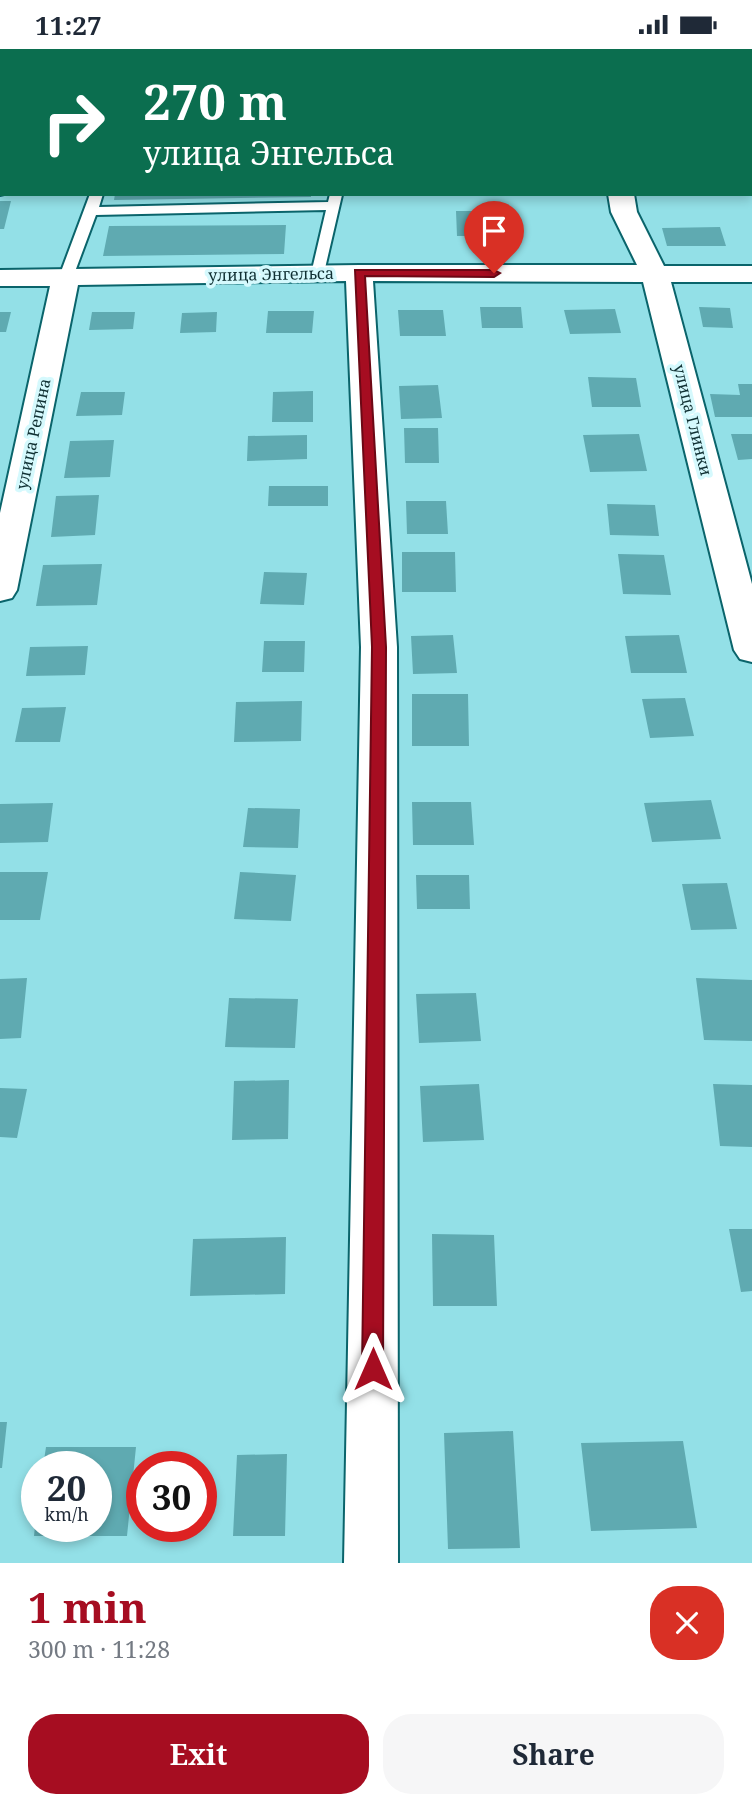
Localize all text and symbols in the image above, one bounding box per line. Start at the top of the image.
text: 11:27 [35,7,102,43]
text: 270 m [143,68,287,134]
icon: right [28,77,119,168]
text: улица Энгельса [143,131,395,174]
pin [464,201,524,273]
icon: arrive [475,212,513,250]
street label: улица Энгельса [208,262,334,286]
street label: улица Глинки [669,362,718,478]
street label: улица Репина [10,376,56,492]
position arrow [336,1332,410,1406]
speed limit sign: 30 [126,1451,217,1542]
text: 20 [47,1464,86,1511]
text: km/h [44,1502,89,1526]
text: 1 min [28,1578,147,1635]
button: close [650,1586,724,1660]
text: 300 m · 11:28 [28,1633,170,1665]
button: Exit [28,1714,369,1794]
button: Share [383,1714,724,1794]

